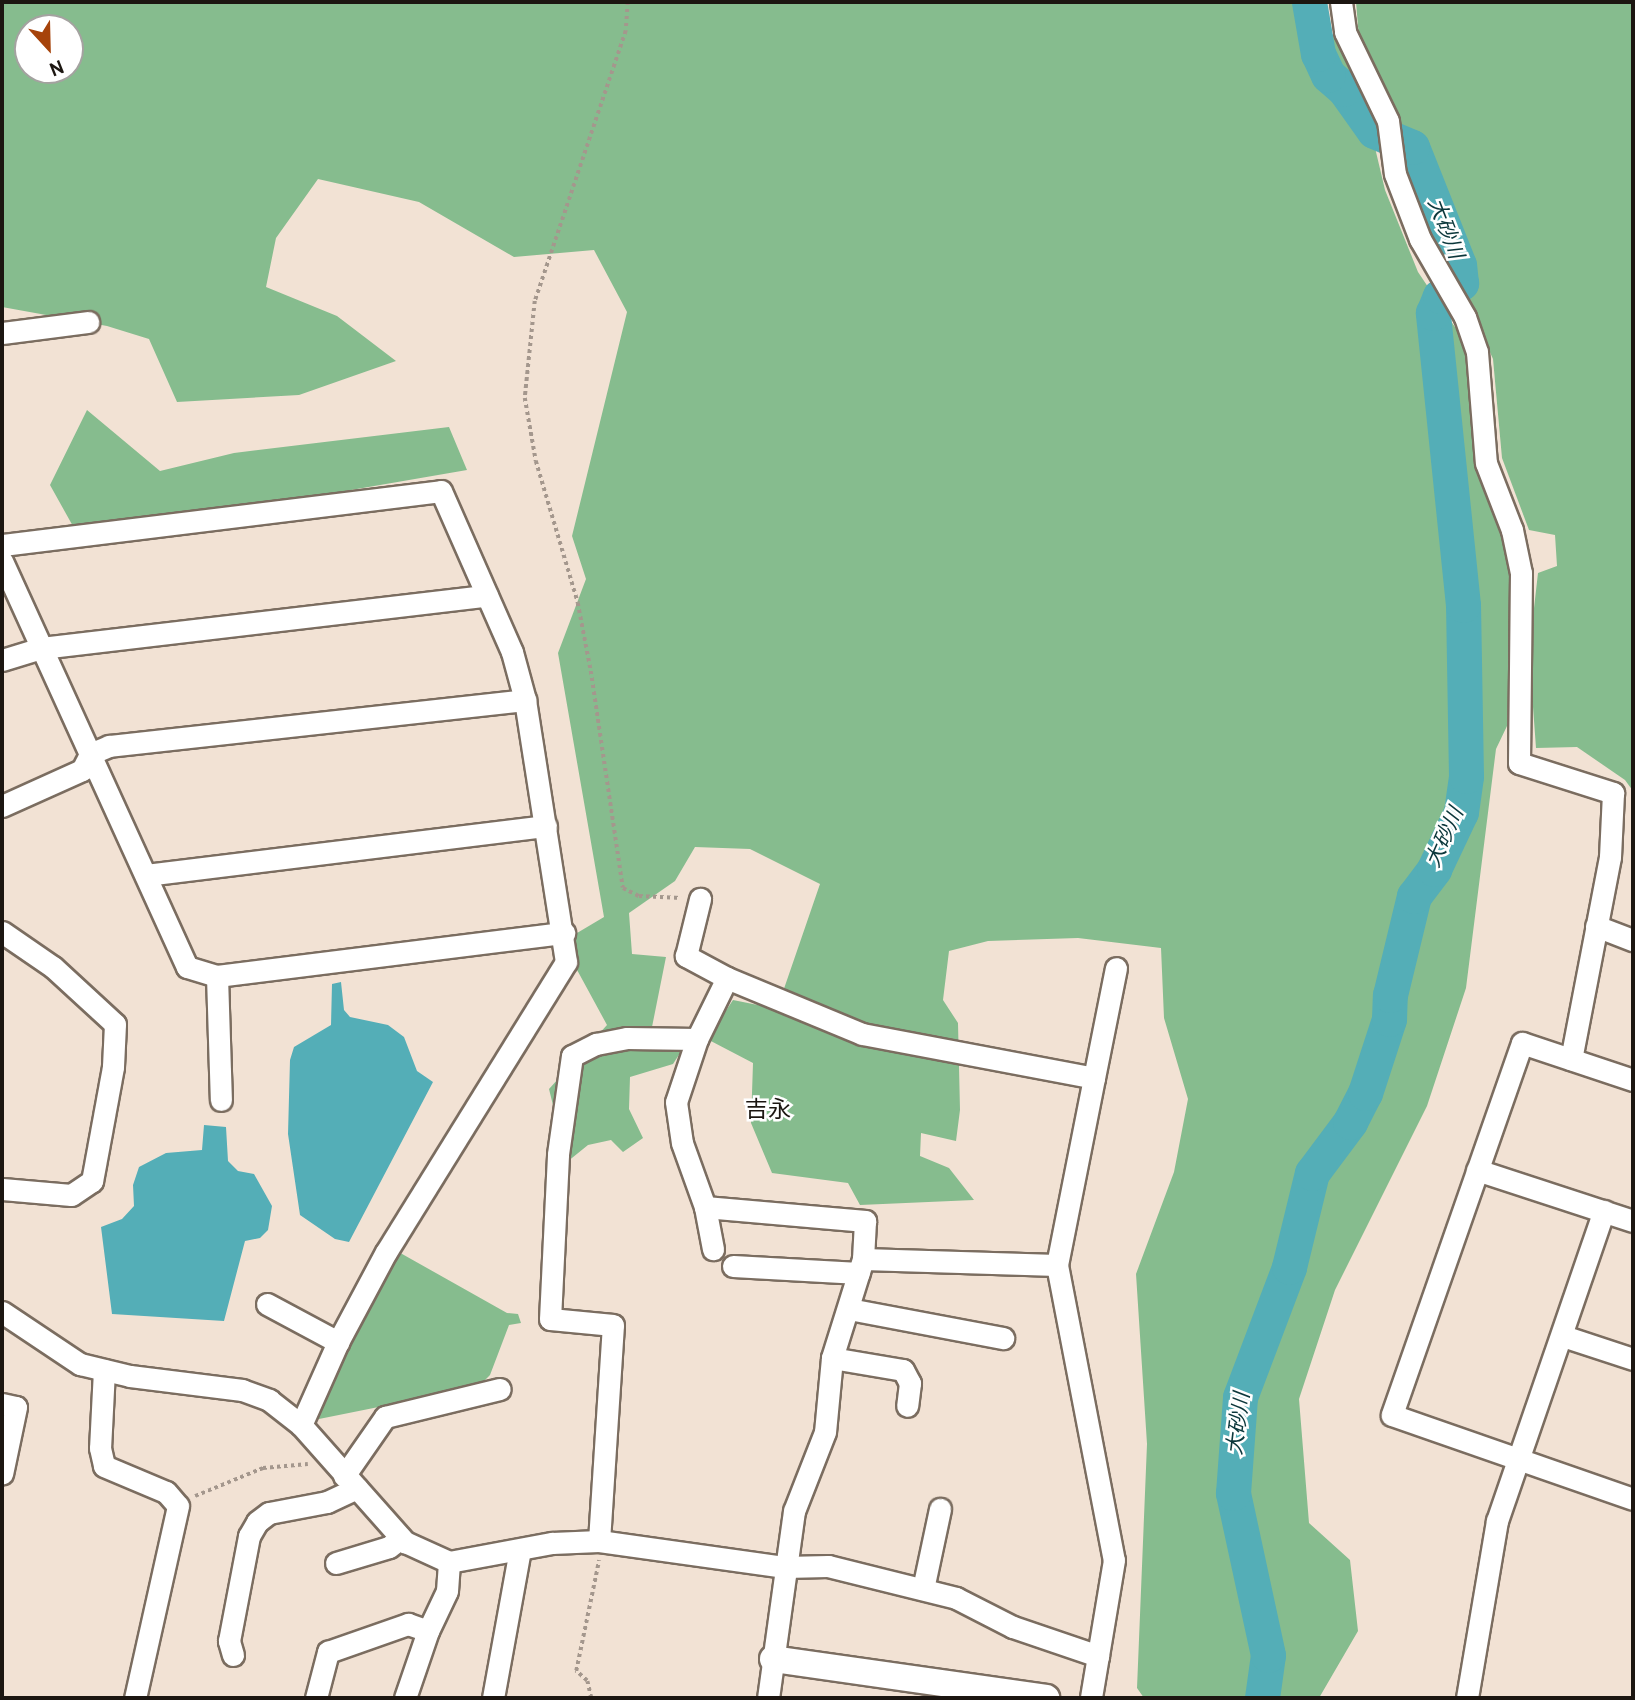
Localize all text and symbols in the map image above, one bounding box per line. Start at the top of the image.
north arrow [14,14,84,84]
text: N [45,53,67,80]
water label: 大砂川 [1421,195,1467,263]
water label: 大砂川 [1422,804,1470,872]
district label: 吉永 [745,1098,791,1126]
water label: 大砂川 [1224,1391,1256,1457]

